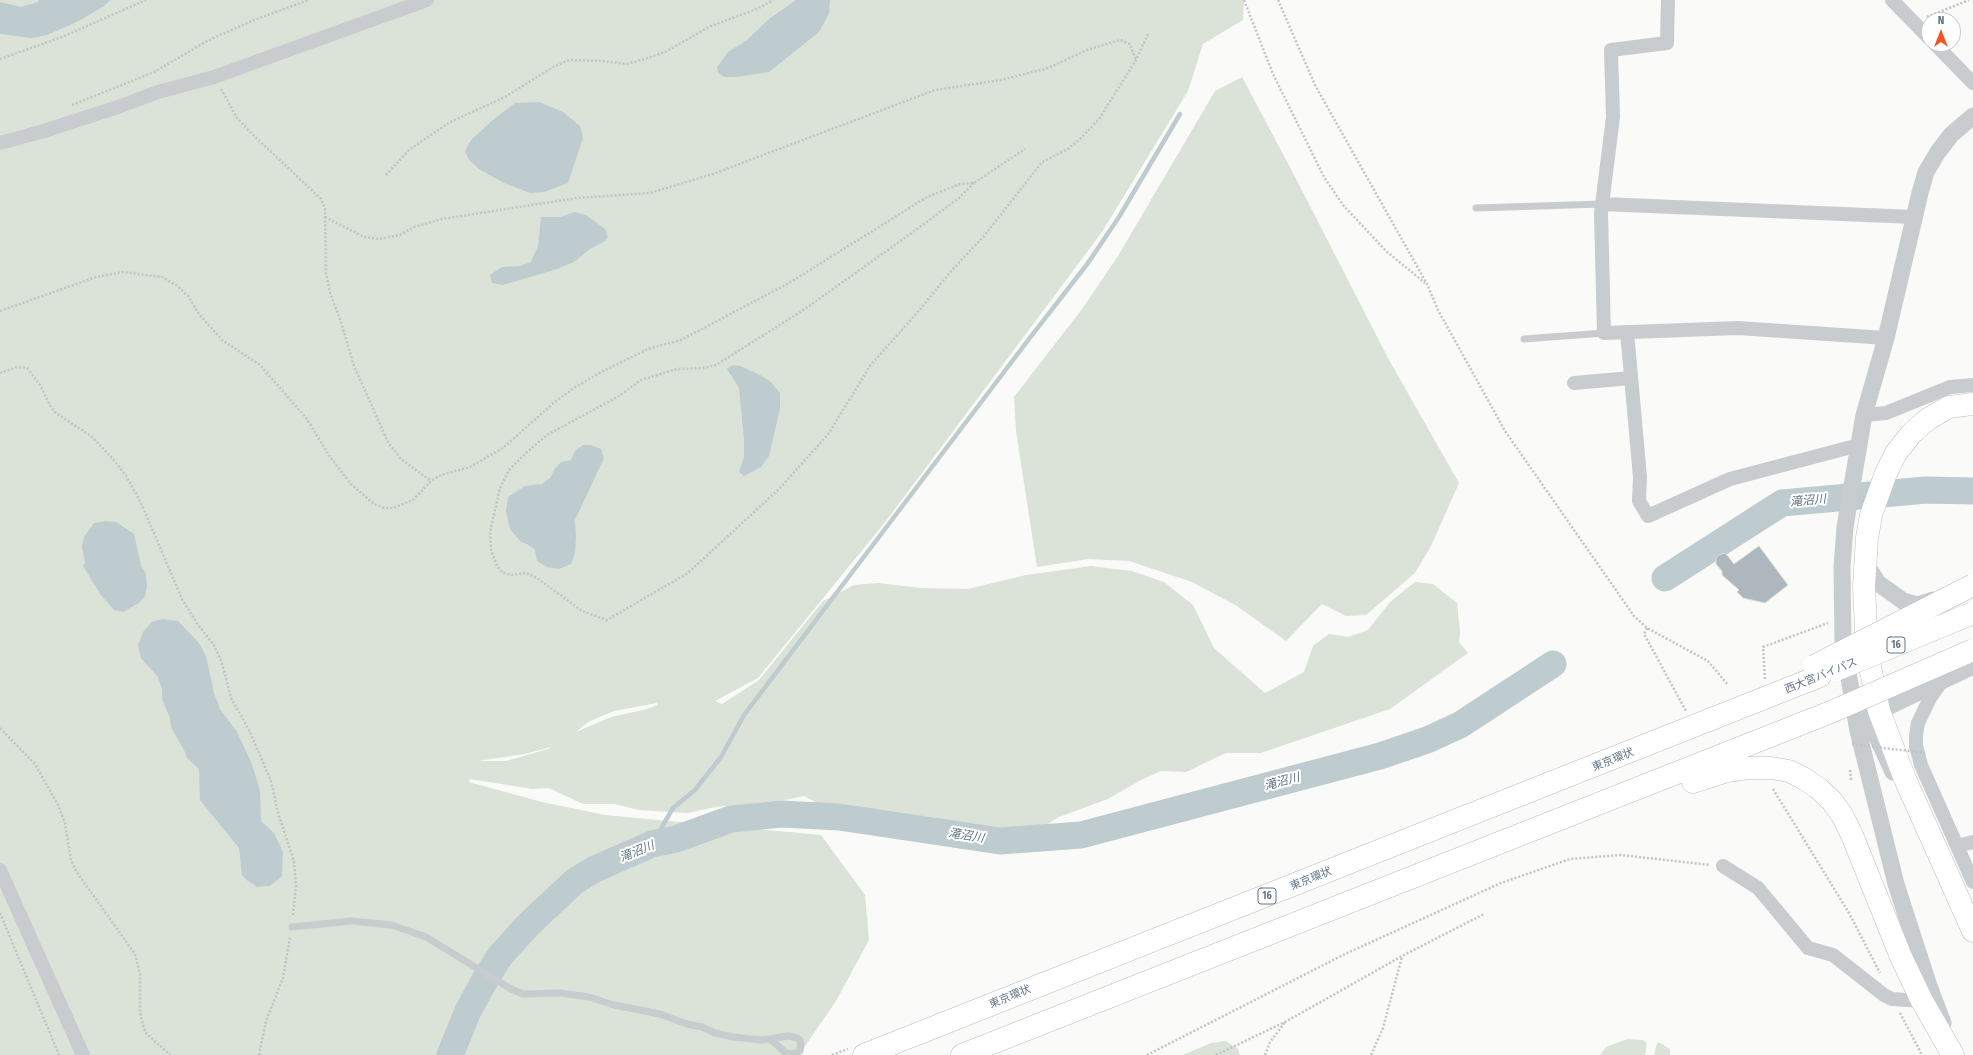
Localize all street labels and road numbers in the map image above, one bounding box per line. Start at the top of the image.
road number: 16 [1887,637,1905,653]
street label: 西大宮バイパス [1783,655,1859,697]
street label: 東京環状 [1590,746,1636,774]
street label: 東京環状 [1288,865,1334,893]
road number: 16 [1258,888,1276,904]
street label: 東京環状 [987,983,1033,1011]

